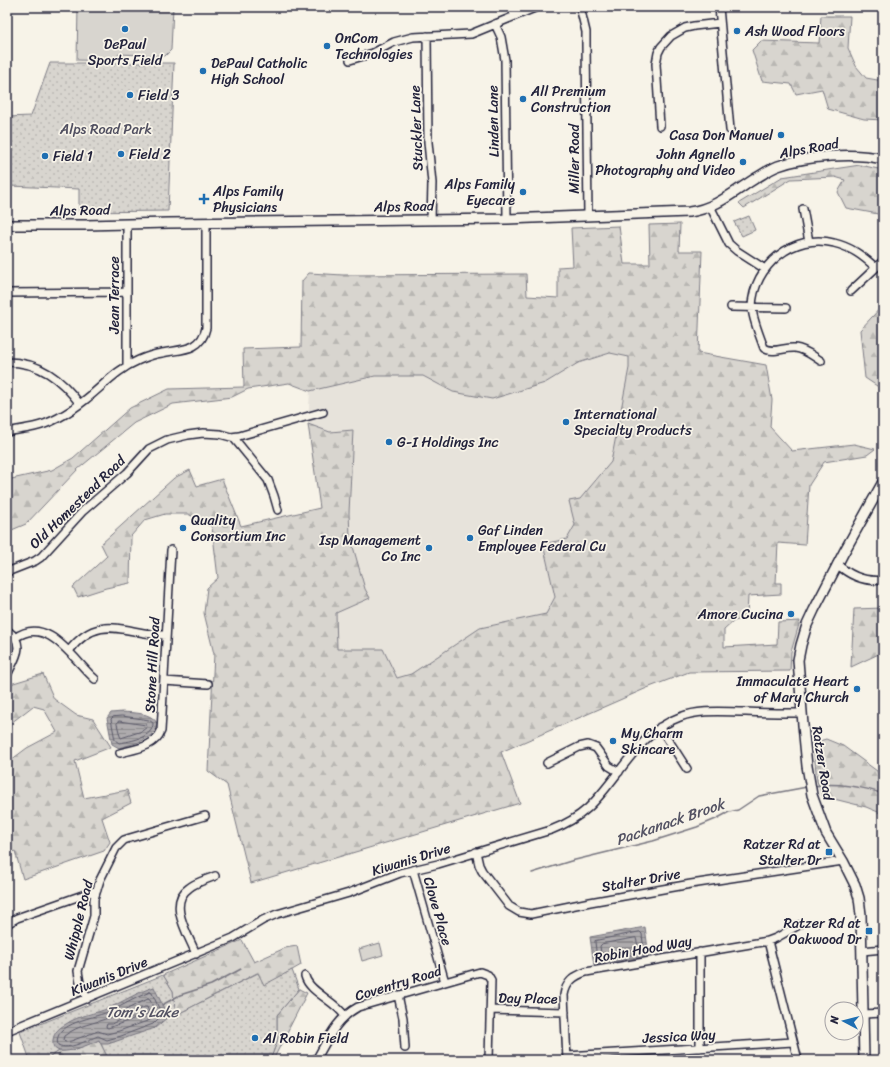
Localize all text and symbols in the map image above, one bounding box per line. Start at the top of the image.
place label: Ash Wood Floors [744,19,845,44]
marker: DePaul Sports Field [120,24,130,34]
place label: OnCom Technologies [335,26,413,67]
marker: Ash Wood Floors [732,26,742,36]
place label: DePaul Sports Field [88,32,164,73]
marker: OnCom Technologies [322,41,332,51]
place label: DePaul Catholic High School [211,51,308,92]
marker: DePaul Catholic High School [198,66,208,76]
place label: All Premium Construction [530,79,611,120]
place label: Field 3 [138,83,180,108]
street label: Stuckler Lane [403,85,430,171]
street label: Linden Lane [480,85,507,157]
marker: Field 3 [125,90,135,100]
marker: All Premium Construction [518,94,528,104]
park label: Alps Road Park [59,117,152,142]
street label: Miller Road [562,123,587,194]
place label: Casa Don Manuel [669,123,774,148]
marker: Casa Don Manuel [776,130,786,140]
street label: Alps Road [776,131,842,166]
place label: Field 2 [129,142,171,167]
place label: John Agnello Photography and Video [595,142,735,183]
place label: Field 1 [53,144,93,169]
marker: Field 2 [116,149,126,159]
marker: Field 1 [40,151,50,161]
marker: John Agnello Photography and Video [738,157,748,167]
place label: Alps Family Eyecare [444,172,516,213]
place label: Alps Family Physicians [212,179,284,220]
marker: Alps Family Eyecare [518,187,528,197]
marker: Alps Family Physicians [198,193,210,205]
street label: Alps Road [373,193,436,220]
street label: Alps Road [49,197,112,224]
street label: Jean Terrace [102,256,127,335]
place label: International Specialty Products [573,402,692,443]
marker: International Specialty Products [561,417,571,427]
place label: G-I Holdings Inc [397,430,499,455]
marker: G-I Holdings Inc [384,437,394,447]
street label: Old Homestead Road [23,448,133,555]
place label: Quality Consortium Inc [191,508,286,549]
place label: Gaf Linden Employee Federal Cu [478,518,606,559]
marker: Quality Consortium Inc [178,523,188,533]
place label: Isp Management Co Inc [318,528,421,569]
marker: Gaf Linden Employee Federal Cu [465,533,475,543]
marker: Isp Management Co Inc [424,543,434,553]
place label: Amore Cucina [697,602,784,627]
marker: Amore Cucina [786,609,796,619]
street label: Stone Hill Road [138,615,168,713]
place label: Immaculate Heart of Mary Church [735,669,849,710]
marker: Immaculate Heart of Mary Church [852,684,862,694]
place label: My Charm Skincare [621,721,683,762]
street label: Ratzer Road [804,724,841,804]
marker: My Charm Skincare [608,736,618,746]
water label: Packanack Brook [612,791,730,853]
place label: Ratzer Rd at Stalter Dr [743,832,822,873]
street label: Kiwanis Drive [368,836,454,883]
marker: Ratzer Rd at Stalter Dr [824,847,834,857]
street label: Stalter Drive [600,861,683,900]
street label: Clove Place [416,874,459,949]
street label: Whipple Road [57,876,101,963]
place label: Ratzer Rd at Oakwood Dr [783,911,862,952]
marker: Ratzer Rd at Oakwood Dr [864,926,874,936]
street label: Robin Hood Way [592,928,695,970]
street label: Kiwanis Drive [67,950,152,1003]
street label: Coventry Road [352,958,446,1009]
street label: Day Place [498,985,558,1012]
water label: Tom's Lake [106,999,180,1025]
north arrow [824,1001,864,1041]
text: N [825,1015,845,1026]
street label: Jessica Way [641,1022,717,1051]
place label: Al Robin Field [262,1026,350,1051]
marker: Al Robin Field [250,1033,260,1043]

